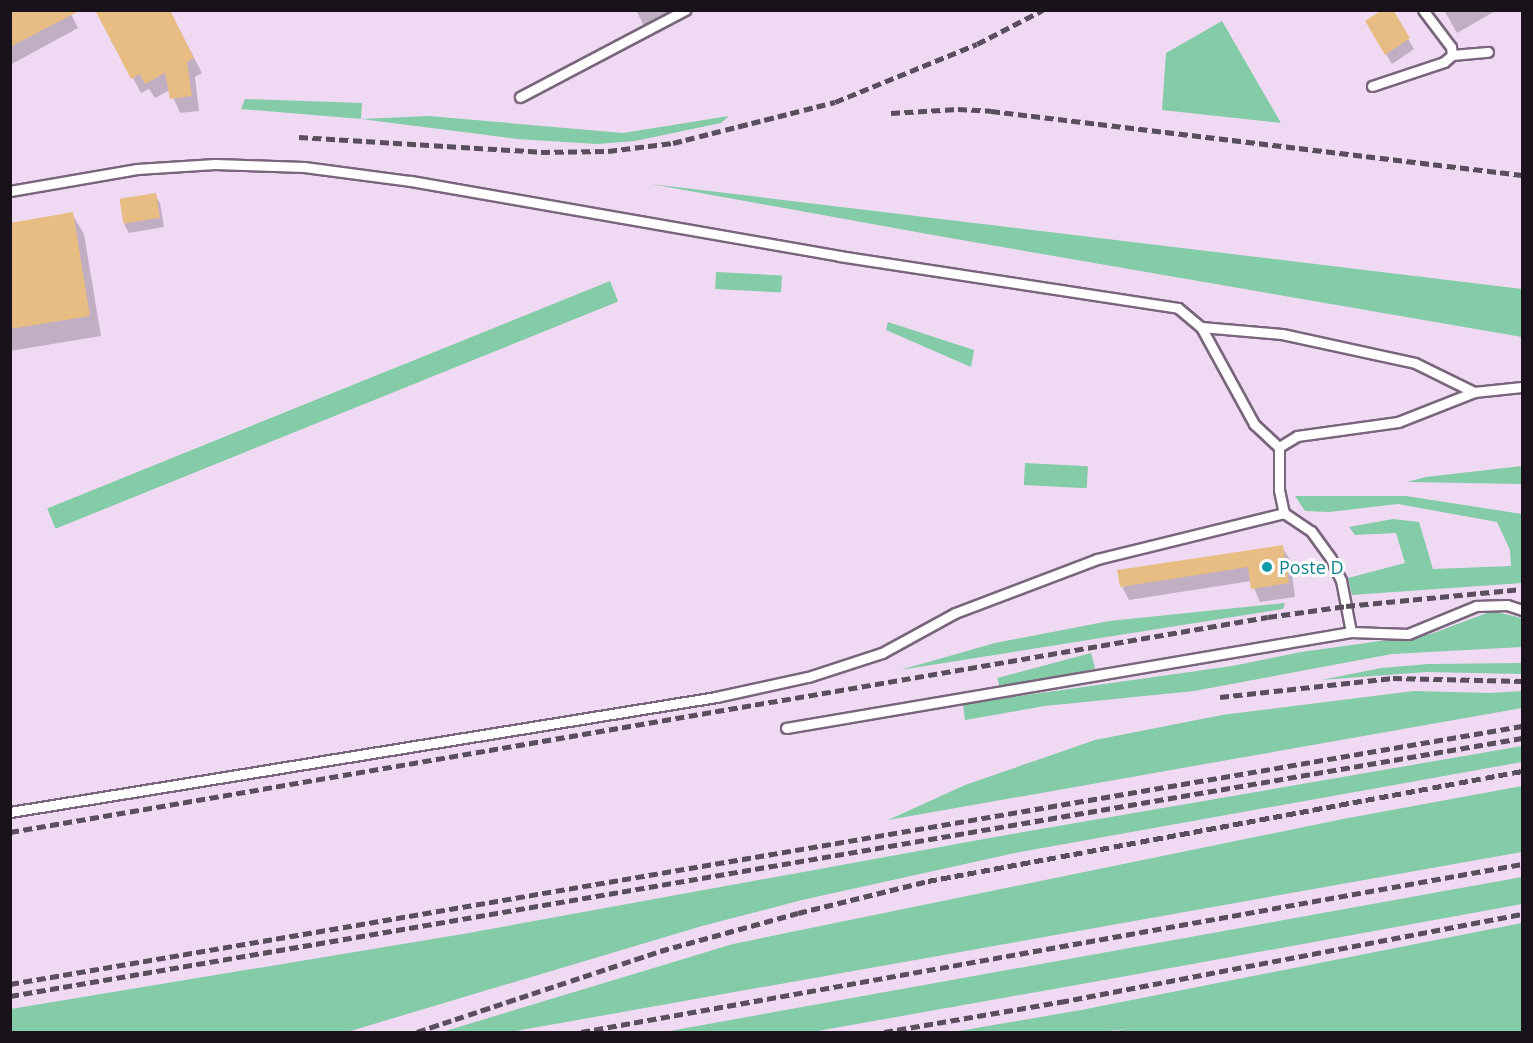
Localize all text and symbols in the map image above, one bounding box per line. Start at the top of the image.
place label: Poste D [1279,556,1343,578]
marker: Poste D [1260,560,1274,574]

